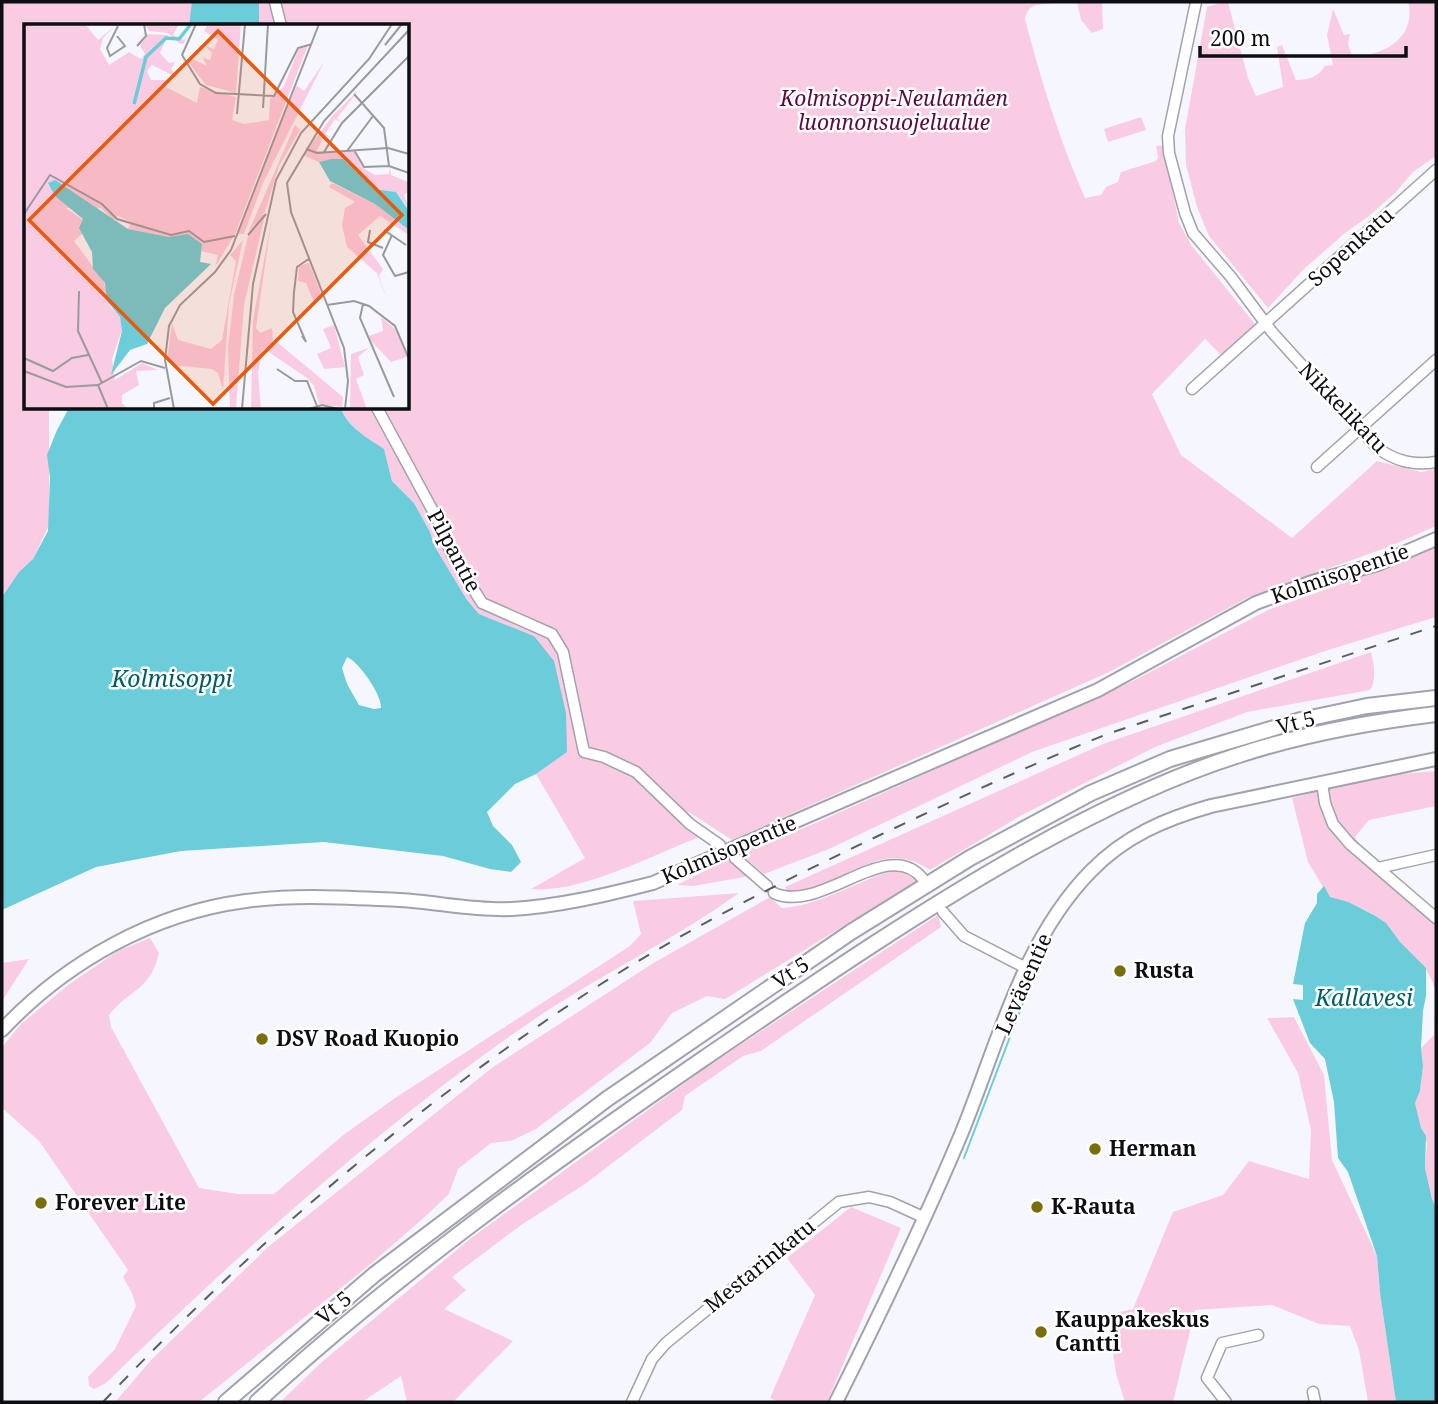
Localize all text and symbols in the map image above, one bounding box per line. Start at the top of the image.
scale bar [1200,14,1406,58]
inset map [24,24,410,410]
text: 200 m [1210,24,1271,52]
park label: Kolmisoppi-Neulamäen luonnonsuojelualue [779,84,1009,136]
street label: Sopenkatu [1302,200,1399,292]
street label: Nikkelikatu [1293,356,1394,459]
street label: Pilpantie [422,504,488,597]
street label: Kolmisopentie [1267,536,1412,610]
water label: Kolmisoppi [111,662,232,694]
street label: Vt 5 [1273,703,1318,741]
street label: Kolmisopentie [657,808,800,890]
street label: Leväsentie [988,929,1058,1039]
street label: Vt 5 [767,950,814,995]
place label: Rusta [1134,956,1194,984]
marker: Rusta [1112,963,1128,979]
water label: Kallavesi [1314,981,1413,1013]
place label: DSV Road Kuopio [276,1024,459,1052]
marker: DSV Road Kuopio [254,1031,270,1047]
place label: Herman [1109,1134,1197,1162]
marker: Herman [1087,1141,1103,1157]
place label: Forever Lite [55,1188,186,1216]
place label: K-Rauta [1051,1192,1136,1220]
marker: Forever Lite [33,1195,49,1211]
marker: K-Rauta [1029,1199,1045,1215]
street label: Mestarinkatu [698,1212,820,1318]
street label: Vt 5 [310,1284,357,1330]
place label: Kauppakeskus Cantti [1055,1305,1209,1357]
marker: Kauppakeskus Cantti [1033,1324,1049,1340]

